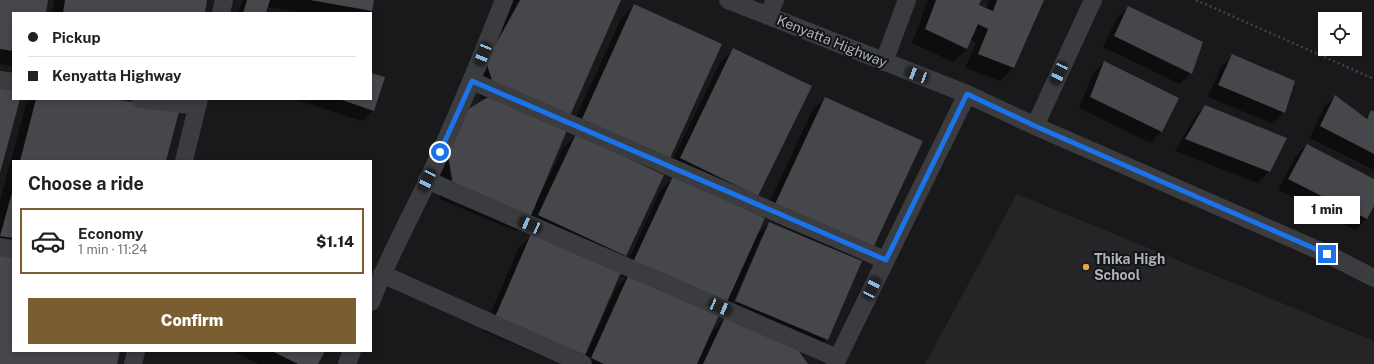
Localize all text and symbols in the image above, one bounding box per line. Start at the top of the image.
street label: Kenyatta Highway [775,12,890,71]
map controls [1318,12,1362,56]
button: locate [1318,12,1362,56]
text: Pickup [52,29,101,46]
car [473,41,493,67]
car [1048,60,1070,86]
car [904,65,930,85]
text: Kenyatta Highway [52,67,182,84]
route start [431,143,449,161]
car [416,167,438,193]
text: Choose a ride [28,173,144,194]
callout: 1 min [1294,196,1360,224]
text: 1 min [1311,202,1343,217]
car [517,215,543,235]
icon: car [30,223,66,259]
text: Economy [78,225,143,242]
text: $1.14 [316,233,354,250]
text: 1 min · 11:24 [78,242,147,257]
route end [1318,245,1336,263]
place label: Thika High School [1094,251,1165,283]
marker: Thika High School [1081,262,1091,272]
car [861,275,883,301]
car [707,297,733,317]
button: Confirm [28,298,356,344]

